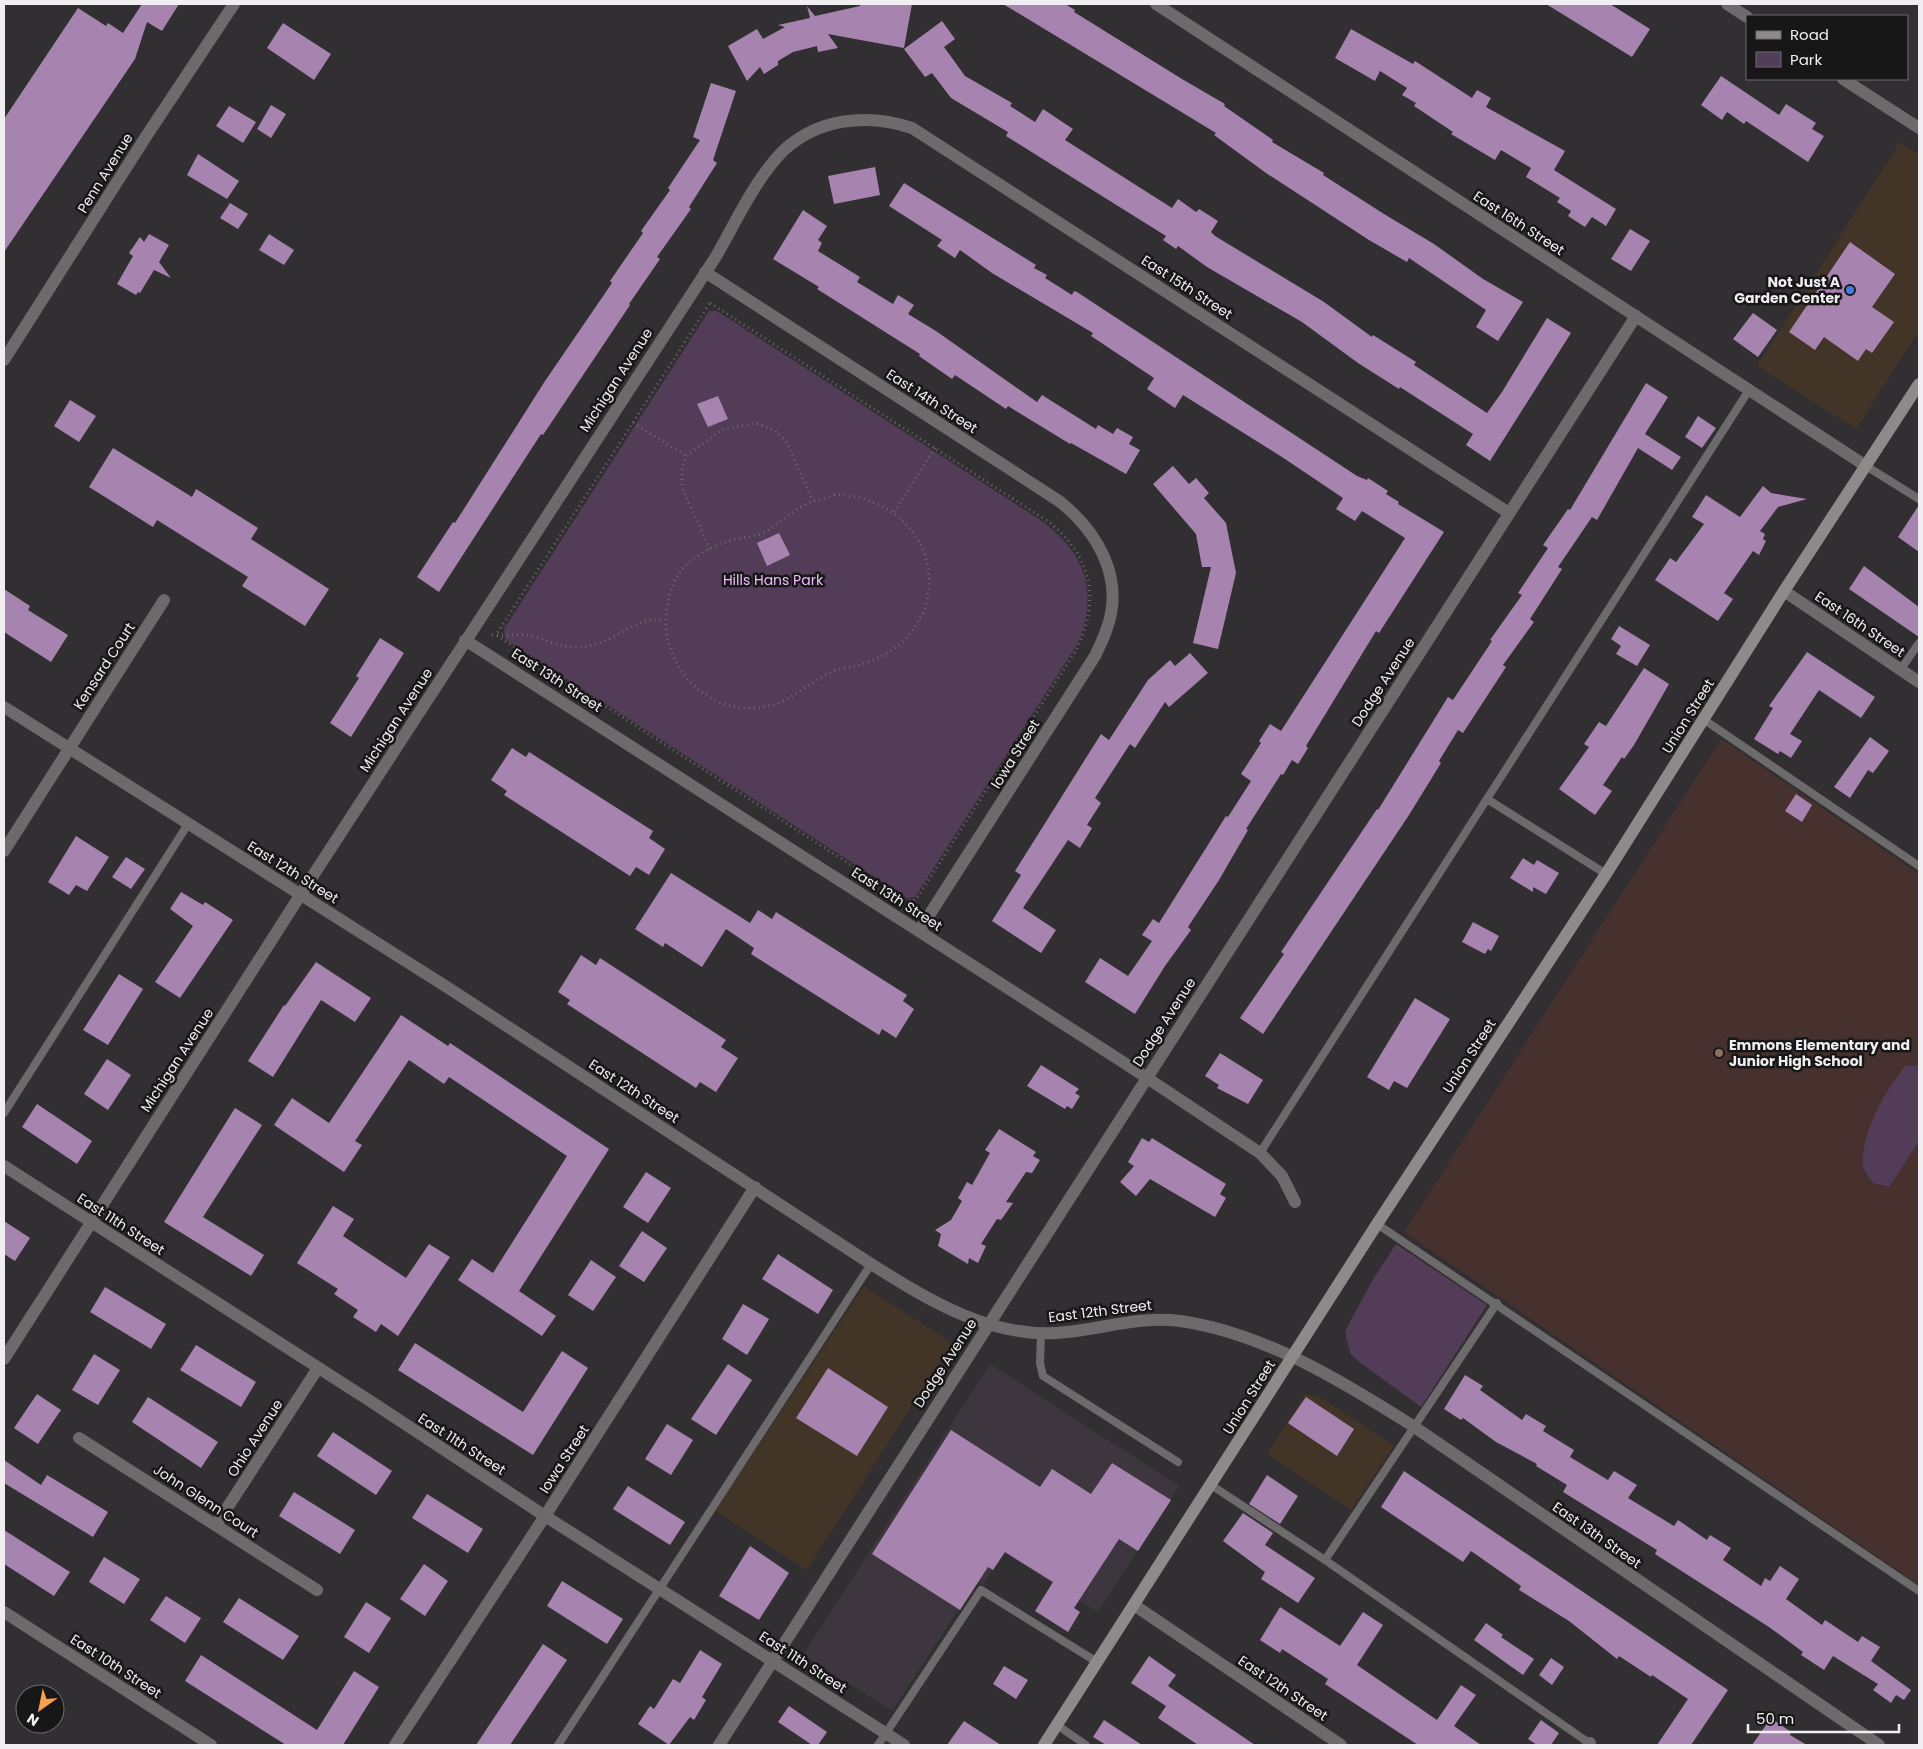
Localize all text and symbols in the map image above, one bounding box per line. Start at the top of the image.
legend [1746,15,1908,80]
text: Road [1790,24,1829,45]
text: Park [1790,49,1822,70]
street label: Penn Avenue [72,129,138,217]
street label: East 16th Street [1470,186,1568,260]
street label: East 15th Street [1138,250,1236,324]
place label: Not Just A Garden Center [1734,272,1841,308]
marker: Not Just A Garden Center [1844,284,1856,296]
street label: Michigan Avenue [575,324,657,436]
street label: East 14th Street [883,364,981,438]
park label: Hills Hans Park [723,570,824,590]
street label: East 16th Street [1811,586,1909,662]
street label: Kensard Court [68,619,140,713]
street label: Dodge Avenue [1347,633,1420,731]
street label: East 13th Street [508,643,606,717]
street label: Michigan Avenue [355,664,437,776]
street label: Union Street [1657,675,1719,757]
street label: Iowa Street [986,716,1044,792]
street label: East 12th Street [244,836,342,908]
street label: East 13th Street [848,862,946,936]
street label: Dodge Avenue [1128,973,1201,1071]
street label: Michigan Avenue [136,1004,218,1116]
street label: Union Street [1438,1015,1500,1097]
place label: Emmons Elementary and Junior High School [1729,1035,1910,1071]
marker: Emmons Elementary and Junior High School [1713,1047,1725,1059]
street label: East 12th Street [585,1054,683,1128]
street label: East 11th Street [73,1188,169,1260]
street label: East 12th Street [1047,1295,1153,1327]
street label: Dodge Avenue [909,1314,982,1412]
street label: Union Street [1218,1356,1280,1438]
street label: Ohio Avenue [222,1395,288,1481]
street label: East 11th Street [414,1408,510,1480]
street label: Iowa Street [534,1421,594,1497]
street label: John Glenn Court [149,1459,263,1543]
street label: East 13th Street [1549,1497,1645,1573]
street label: East 11th Street [755,1626,851,1698]
street label: East 10th Street [67,1629,165,1703]
street label: East 12th Street [1234,1651,1332,1725]
north arrow [15,1684,65,1734]
scale bar [1748,1702,1899,1734]
text: 50 m [1756,1708,1794,1729]
text: N [23,1709,43,1731]

